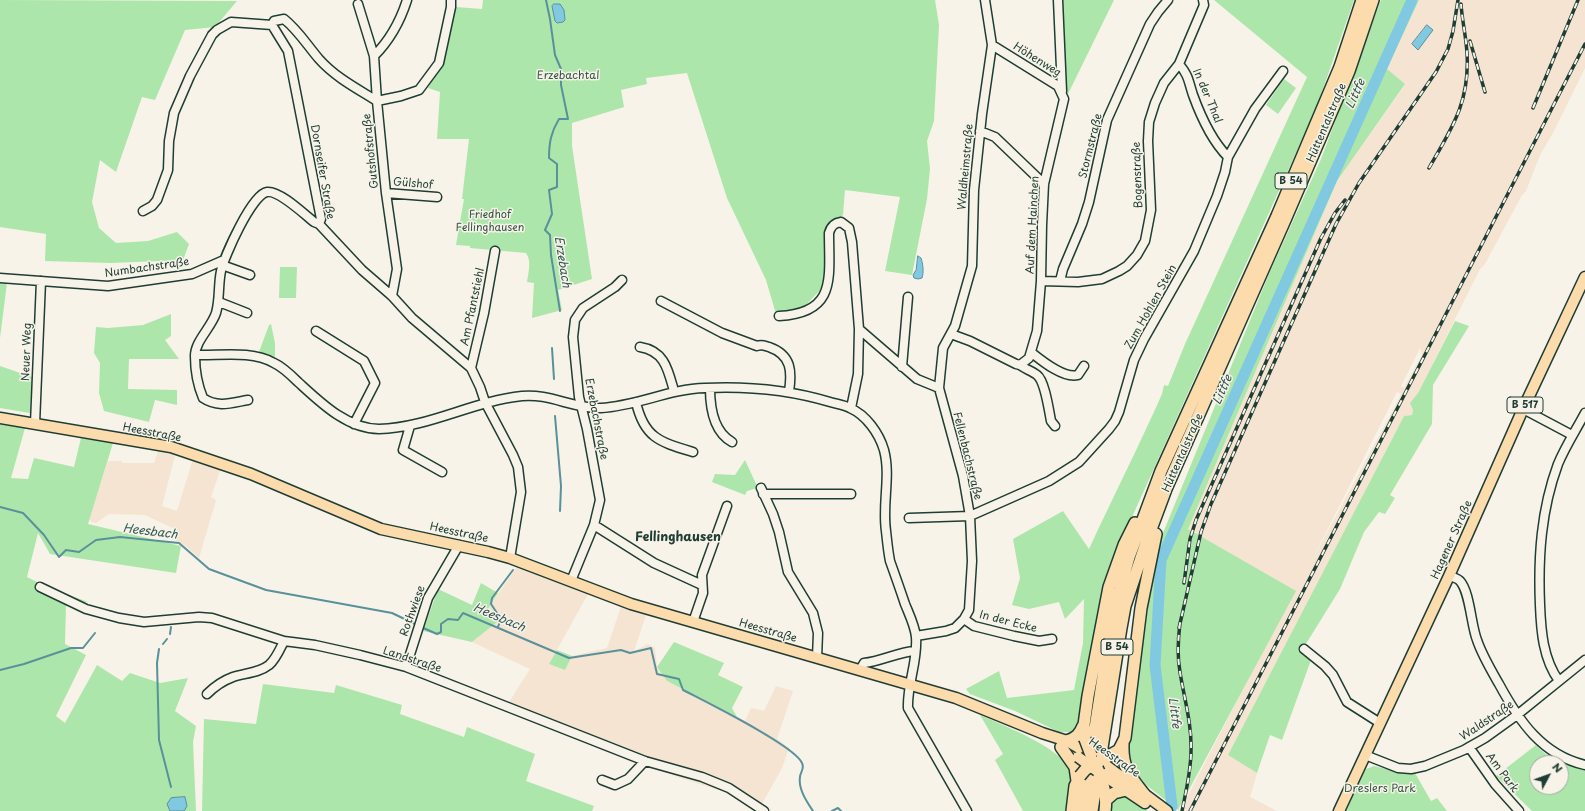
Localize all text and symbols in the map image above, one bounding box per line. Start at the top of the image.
street label: Höhenweg [1011,40,1063,80]
street label: In der Thal [1190,67,1224,125]
park label: Erzebachtal [537,69,599,83]
water label: Littfe [1343,77,1369,111]
street label: Hüttentalstraße [1304,81,1350,165]
street label: Stormstraße [1077,112,1105,180]
street label: Gutshofstraße [360,113,382,189]
street label: Waldheimstraße [956,123,976,211]
street label: Dornseifer Straße [307,124,337,220]
street label: Bogenstraße [1130,141,1146,209]
road number: B 54 [1275,173,1307,189]
street label: Gülshof [392,176,434,192]
street label: Auf dem Hainchen [1024,176,1042,274]
park label: Friedhof Fellinghausen [456,208,524,234]
water label: Erzebach [551,235,573,289]
street label: Numbachstraße [104,256,190,280]
street label: Zum Hohlen Stein [1122,262,1180,352]
street label: Am Pfantstiehl [458,267,488,347]
street label: Neuer Weg [19,323,35,381]
water label: Littfe [1210,373,1236,407]
street label: Erzebachstraße [582,377,610,461]
road number: B 517 [1507,397,1543,413]
street label: Fellenbachstraße [950,411,984,501]
street label: Hüttentalstraße [1160,412,1206,494]
street label: Heesstraße [122,421,182,445]
street label: Hagener Straße [1429,499,1475,581]
street label: Heesstraße [429,520,489,546]
water label: Heesbach [122,522,178,542]
district label: Fellinghausen [635,529,721,545]
street label: Rothwiese [398,584,428,638]
water label: Heesbach [471,601,527,635]
street label: In der Ecke [978,608,1038,636]
street label: Heesstraße [738,616,798,646]
road number: B 54 [1101,639,1133,655]
street label: Landstraße [381,644,443,676]
water label: Littfe [1165,697,1183,729]
street label: Waldstraße [1458,698,1516,744]
street label: Heesstraße [1086,736,1142,780]
street label: Am Park [1483,750,1521,796]
north arrow [1529,755,1569,795]
text: N [1548,759,1567,776]
park label: Dreslers Park [1344,782,1416,796]

